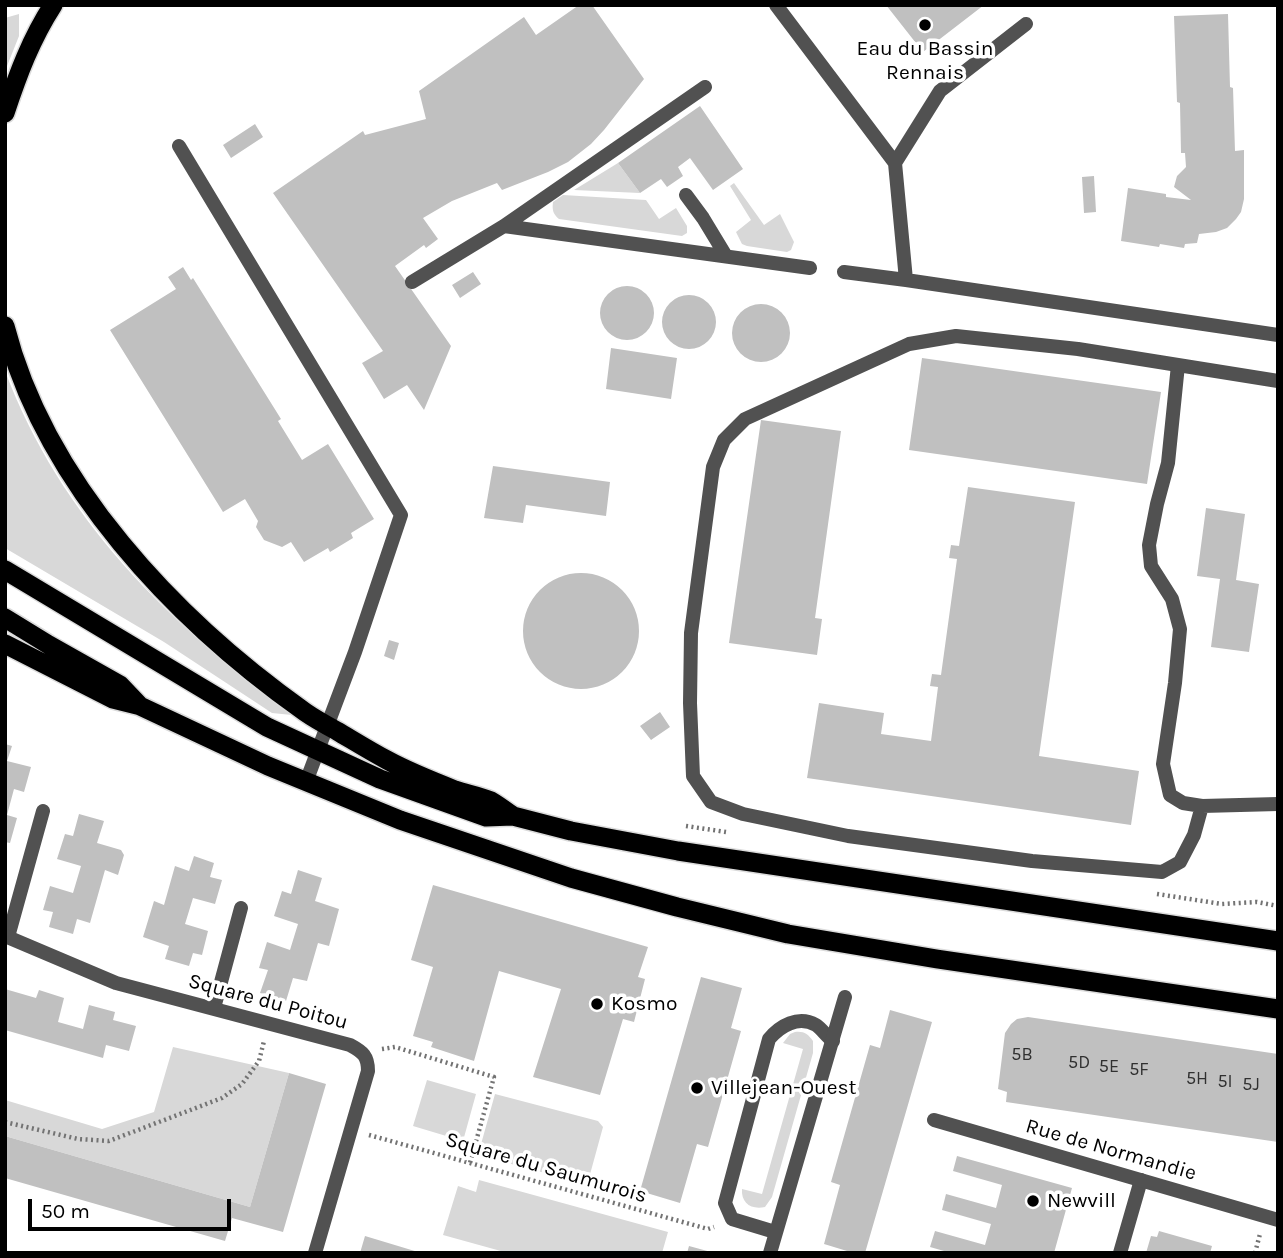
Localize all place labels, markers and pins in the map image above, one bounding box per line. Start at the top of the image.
marker: Eau du Bassin Rennais [917,17,933,33]
place label: Eau du Bassin Rennais [857,36,993,86]
place label: Kosmo [611,991,677,1017]
marker: Kosmo [589,996,605,1012]
place label: Villejean-Ouest [711,1075,857,1101]
marker: Villejean-Ouest [689,1080,705,1096]
place label: Newvill [1047,1188,1116,1214]
marker: Newvill [1025,1193,1041,1209]

